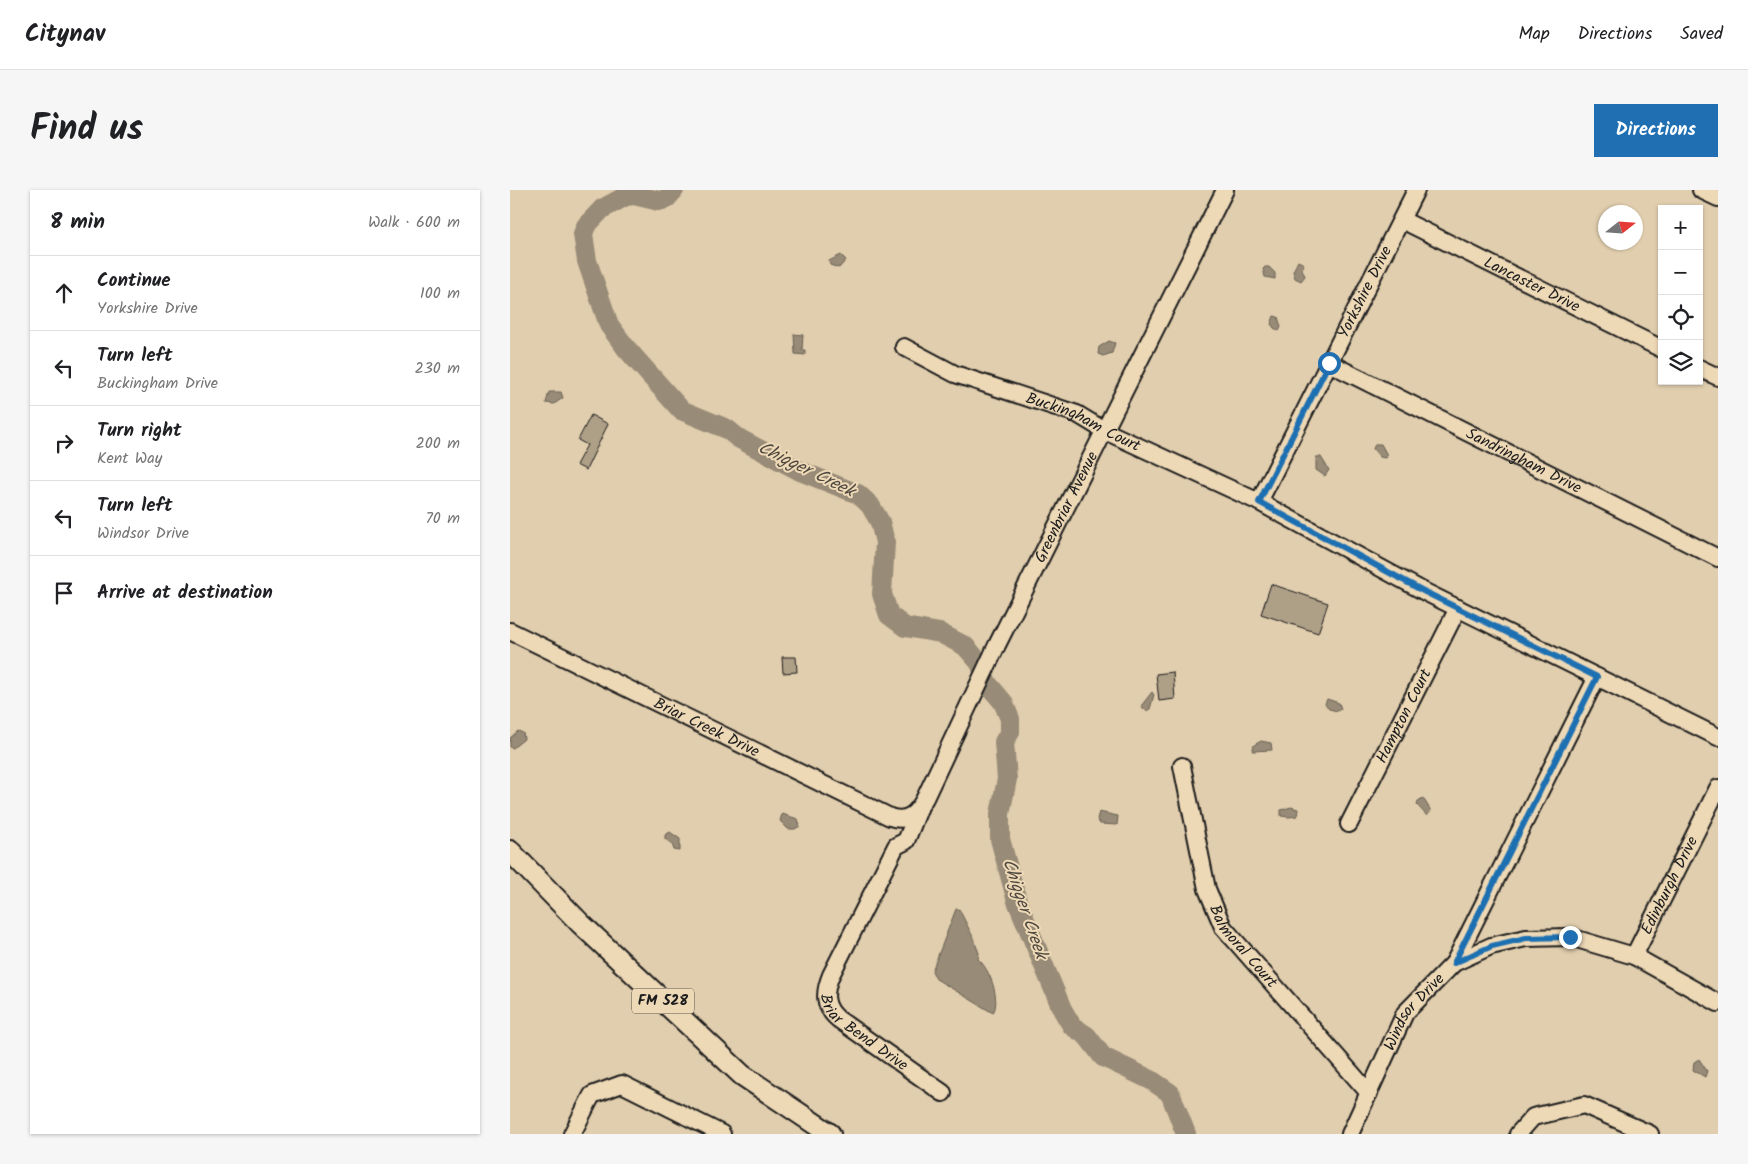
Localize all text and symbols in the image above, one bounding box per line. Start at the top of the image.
text: Citynav [25,15,105,54]
text: Map [1518,20,1550,49]
text: Directions [1578,20,1652,49]
text: Saved [1680,20,1723,49]
text: Find us [30,102,143,158]
button: Directions [1594,104,1718,157]
north arrow [1598,205,1643,250]
map controls [1658,205,1703,385]
button: + [1658,205,1703,250]
text: 8 min [50,206,105,239]
text: Walk · 600 m [368,210,460,235]
street label: Yorkshire Drive [1331,241,1398,343]
street label: Lancaster Drive [1479,250,1584,319]
button: − [1658,250,1703,295]
text: Continue [97,266,170,296]
icon: ahead [50,279,78,307]
text: 100 m [420,281,460,306]
button: locate [1658,295,1703,340]
text: Yorkshire Drive [97,296,198,321]
button: layers [1658,340,1703,385]
text: Turn left [97,341,172,371]
route start [1318,352,1341,375]
icon: left [50,354,78,382]
text: 230 m [414,356,460,381]
text: Buckingham Drive [97,371,218,396]
street label: Buckingham Court [1023,386,1146,459]
text: Turn right [97,416,182,446]
street label: Sandringham Drive [1462,421,1586,500]
icon: right [50,429,78,457]
text: 200 m [416,431,460,456]
water label: Chigger Creek [753,434,862,507]
text: Kent Way [97,446,162,471]
street label: Greenbriar Avenue [1028,447,1105,567]
text: Turn left [97,491,172,521]
icon: left [50,504,78,532]
text: 70 m [425,506,460,531]
text: Windsor Drive [97,521,189,546]
text: Arrive at destination [97,578,273,608]
icon: arrive [50,579,78,607]
street label: Hampton Court [1369,664,1438,768]
street label: Briar Creek Drive [649,691,764,764]
street label: Edinburgh Drive [1634,832,1704,939]
water label: Chigger Creek [993,855,1056,966]
street label: Balmoral Court [1202,901,1284,994]
route end [1559,926,1582,949]
street label: Windsor Drive [1377,967,1450,1055]
road number: FM 528 [632,988,694,1014]
street label: Briar Bend Drive [813,992,914,1077]

